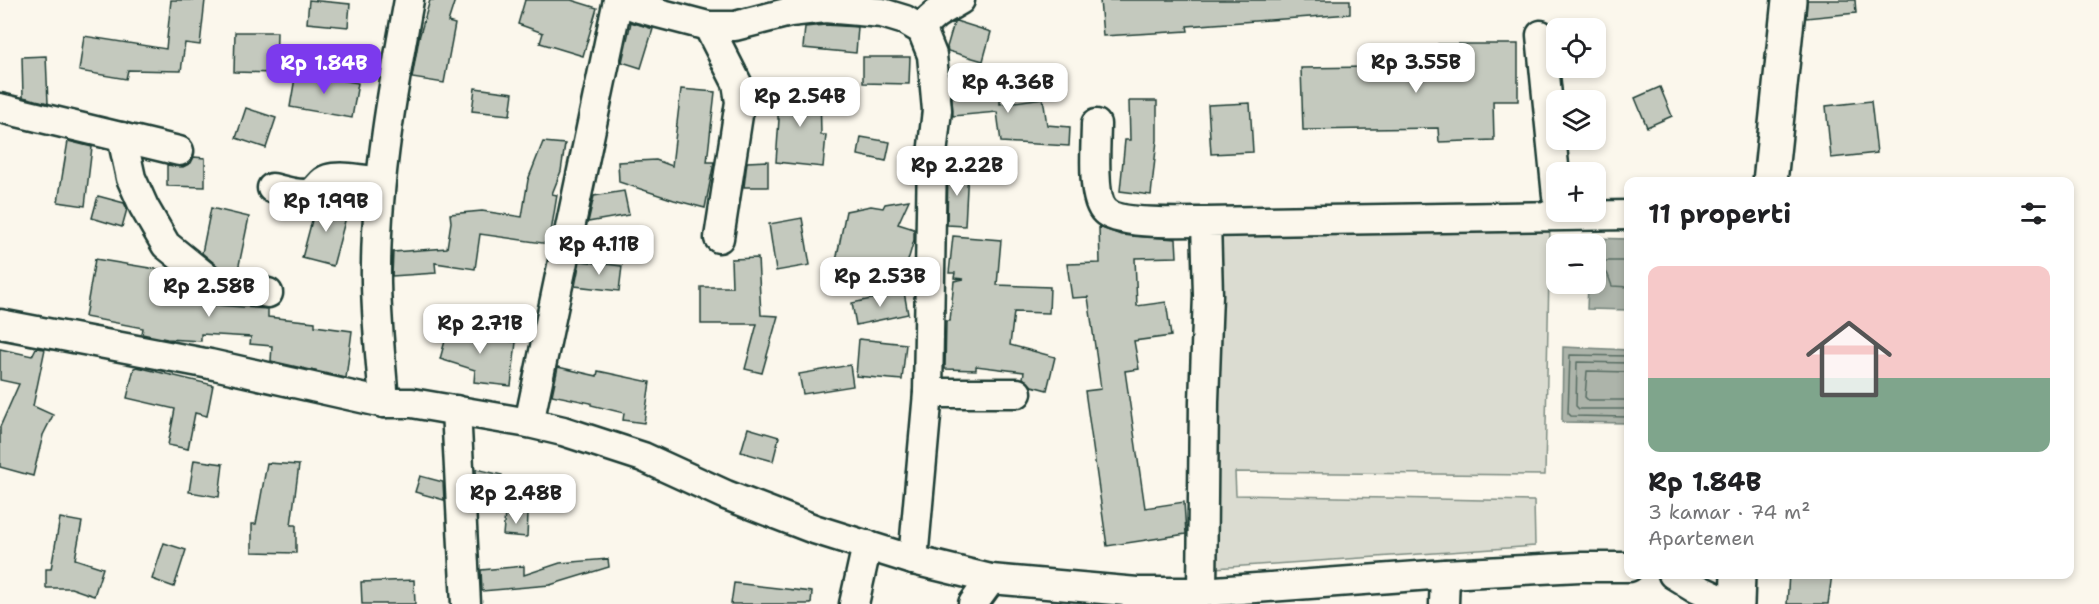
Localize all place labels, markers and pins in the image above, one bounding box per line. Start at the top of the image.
pin: Rp 3.55B [1354,43,1478,94]
pin: Rp 1.84B [262,44,386,95]
pin: Rp 4.36B [946,63,1070,114]
pin: Rp 2.54B [738,77,862,128]
pin: Rp 2.22B [895,146,1019,197]
pin: Rp 1.99B [264,182,388,233]
pin: Rp 4.11B [537,225,661,276]
pin: Rp 2.53B [818,257,942,308]
pin: Rp 2.58B [147,267,271,318]
pin: Rp 2.71B [418,304,542,355]
pin: Rp 2.48B [454,474,578,525]

